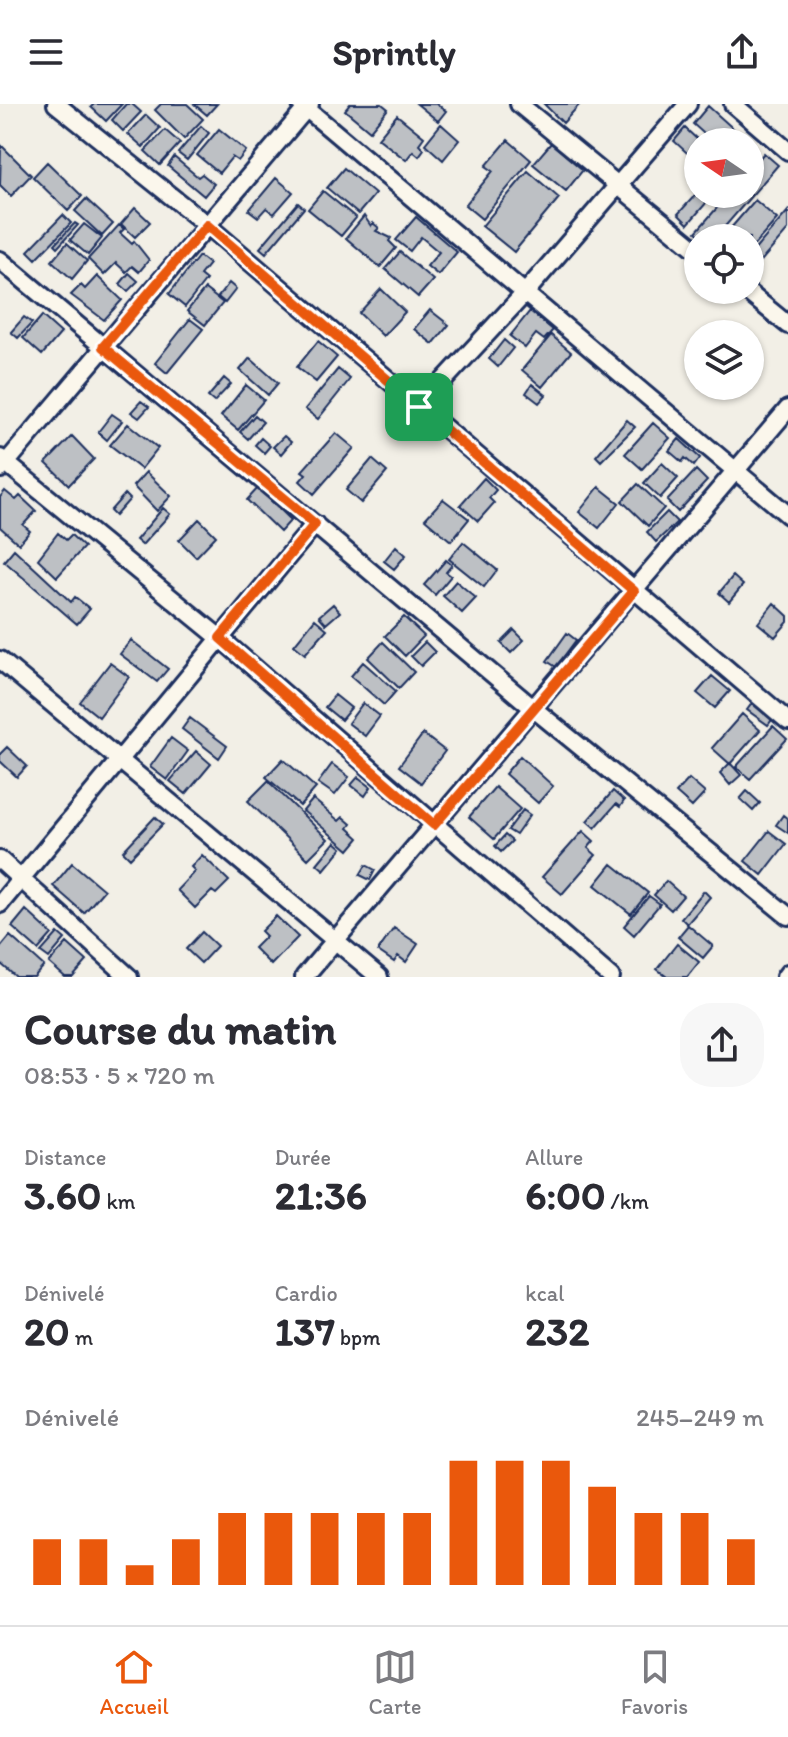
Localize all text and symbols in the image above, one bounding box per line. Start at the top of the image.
icon: menu [24,30,68,74]
icon: share [720,30,764,74]
text: Sprintly [332,31,456,74]
north arrow [684,128,764,208]
map controls [684,128,764,400]
button: locate [684,224,764,304]
button: layers [684,320,764,400]
pin [385,373,453,441]
icon: arrive [397,385,441,429]
text: Course du matin [24,1002,336,1055]
button: share [680,1003,764,1087]
text: 08:53 · 5 × 720 m [24,1059,215,1091]
text: Distance [24,1144,106,1171]
text: Durée [275,1144,331,1171]
text: Allure [525,1144,583,1171]
text: 3.60 [24,1171,101,1219]
text: 21:36 [275,1171,367,1219]
text: 6:00 [525,1171,606,1219]
text: km [101,1188,136,1215]
text: /km [606,1188,649,1215]
text: Dénivelé [24,1280,104,1307]
text: Cardio [275,1280,338,1307]
text: kcal [525,1280,564,1307]
text: 20 [24,1307,70,1355]
text: 137 [275,1307,335,1355]
text: 232 [525,1307,589,1355]
text: m [70,1324,93,1351]
text: bpm [335,1324,381,1351]
text: Dénivelé [24,1401,119,1433]
text: 245–249 m [636,1401,764,1433]
tab: Accueil [100,1645,169,1720]
tab: Carte [368,1645,421,1720]
tab: Favoris [621,1645,688,1720]

